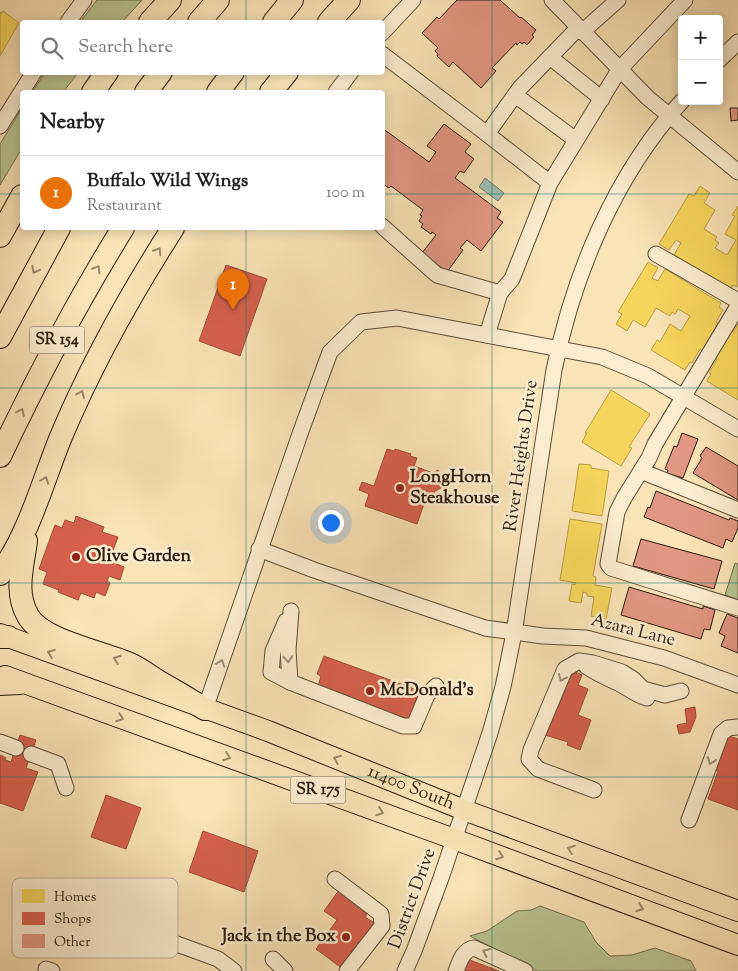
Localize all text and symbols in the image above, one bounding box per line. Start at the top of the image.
map controls [678,15,723,105]
button: + [678,15,723,60]
search box [20,20,385,75]
icon: search [38,34,66,62]
text: Search here [78,34,173,61]
button: − [678,60,723,105]
text: Nearby [40,108,105,138]
text: Buffalo Wild Wings [87,168,248,195]
text: 1 [53,182,59,205]
text: 100 m [326,182,365,205]
text: Restaurant [87,195,162,218]
one-way arrow [152,248,161,257]
one-way arrow [31,265,41,274]
one-way arrow [91,265,100,274]
pin: 1 [217,269,249,310]
road number: SR 154 [30,326,84,354]
street label: River Heights Drive [498,378,546,534]
one-way arrow [75,390,85,399]
one-way arrow [14,408,25,417]
place label: LongHorn Steakhouse [410,465,500,512]
one-way arrow [39,476,49,485]
marker: LongHorn Steakhouse [394,482,406,494]
your location [318,510,344,536]
place label: Olive Garden [86,544,191,570]
marker: Olive Garden [70,551,82,563]
street label: Azara Lane [588,608,678,654]
one-way arrow [47,648,56,659]
one-way arrow [113,655,122,665]
one-way arrow [283,655,294,663]
one-way arrow [215,659,225,668]
one-way arrow [557,673,568,682]
place label: McDonald's [380,678,474,704]
marker: McDonald's [364,685,376,697]
one-way arrow [115,713,124,723]
one-way arrow [222,751,231,761]
one-way arrow [333,755,342,765]
one-way arrow [707,756,717,765]
street label: 11400 South [363,759,459,818]
road number: SR 175 [290,776,346,804]
one-way arrow [375,806,384,816]
street label: District Drive [383,845,443,953]
one-way arrow [568,845,576,855]
one-way arrow [495,850,504,860]
legend [12,878,178,958]
text: Homes [54,888,96,908]
one-way arrow [635,902,644,912]
text: Shops [54,910,91,930]
place label: Jack in the Box [220,924,336,950]
marker: Jack in the Box [340,931,352,943]
text: Other [54,933,91,953]
one-way arrow [482,949,491,959]

